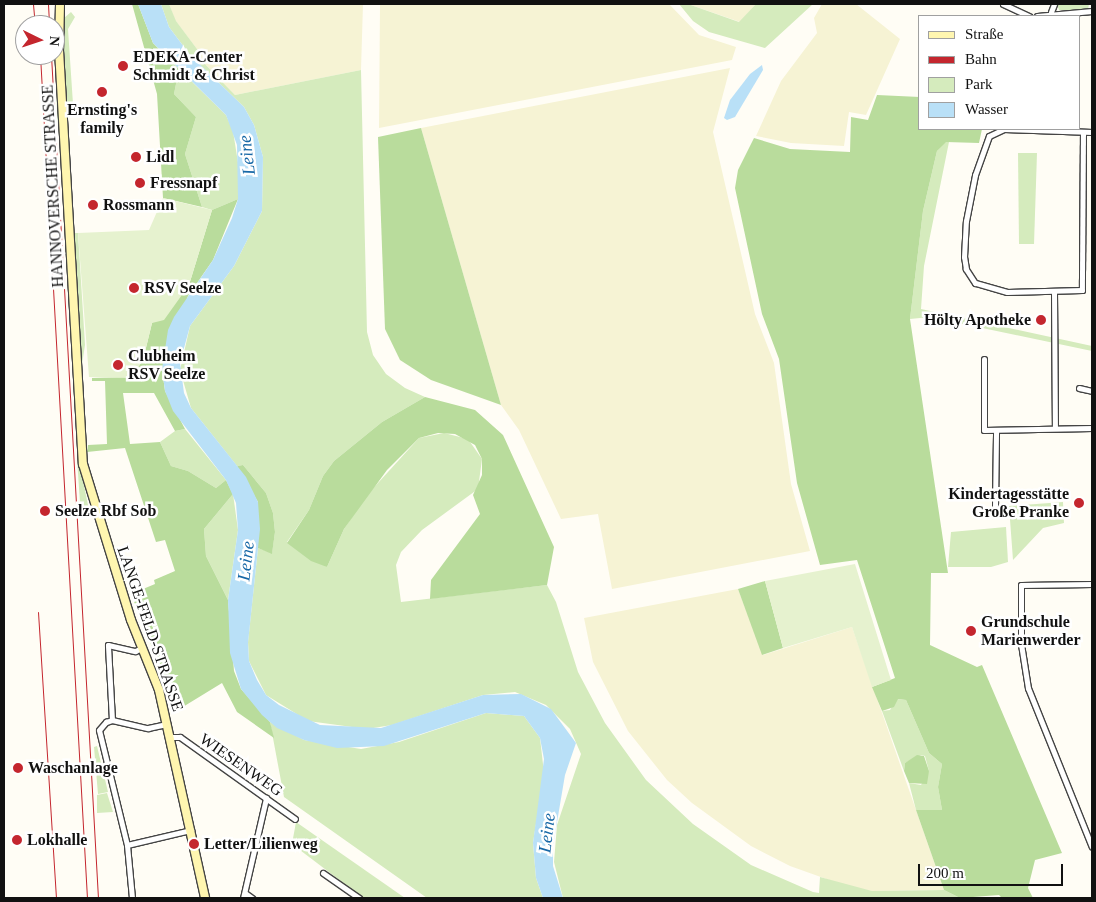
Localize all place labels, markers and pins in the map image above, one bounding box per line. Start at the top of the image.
place label: EDEKA-Center Schmidt & Christ [133,47,255,85]
marker: EDEKA-Center Schmidt & Christ [117,60,129,72]
marker: Ernsting's family [96,86,108,98]
place label: Ernsting's family [67,100,137,138]
place label: Lidl [146,147,174,167]
marker: Lidl [130,151,142,163]
place label: Fressnapf [150,173,217,193]
marker: Fressnapf [134,177,146,189]
place label: Rossmann [103,195,174,215]
marker: Rossmann [87,199,99,211]
place label: RSV Seelze [144,278,222,298]
marker: RSV Seelze [128,282,140,294]
place label: Hölty Apotheke [923,310,1031,330]
marker: Hölty Apotheke [1035,314,1047,326]
place label: Clubheim RSV Seelze [128,346,206,384]
marker: Clubheim RSV Seelze [112,359,124,371]
place label: Kindertagesstätte Große Pranke [948,484,1069,522]
marker: Kindertagesstätte Große Pranke [1073,497,1085,509]
place label: Seelze Rbf Sob [55,501,156,521]
marker: Seelze Rbf Sob [39,505,51,517]
place label: Grundschule Marienwerder [981,612,1081,650]
marker: Grundschule Marienwerder [965,625,977,637]
place label: Waschanlage [28,758,118,778]
marker: Waschanlage [12,762,24,774]
place label: Lokhalle [27,830,87,850]
marker: Lokhalle [11,834,23,846]
place label: Letter/Lilienweg [204,834,318,854]
marker: Letter/Lilienweg [188,838,200,850]

